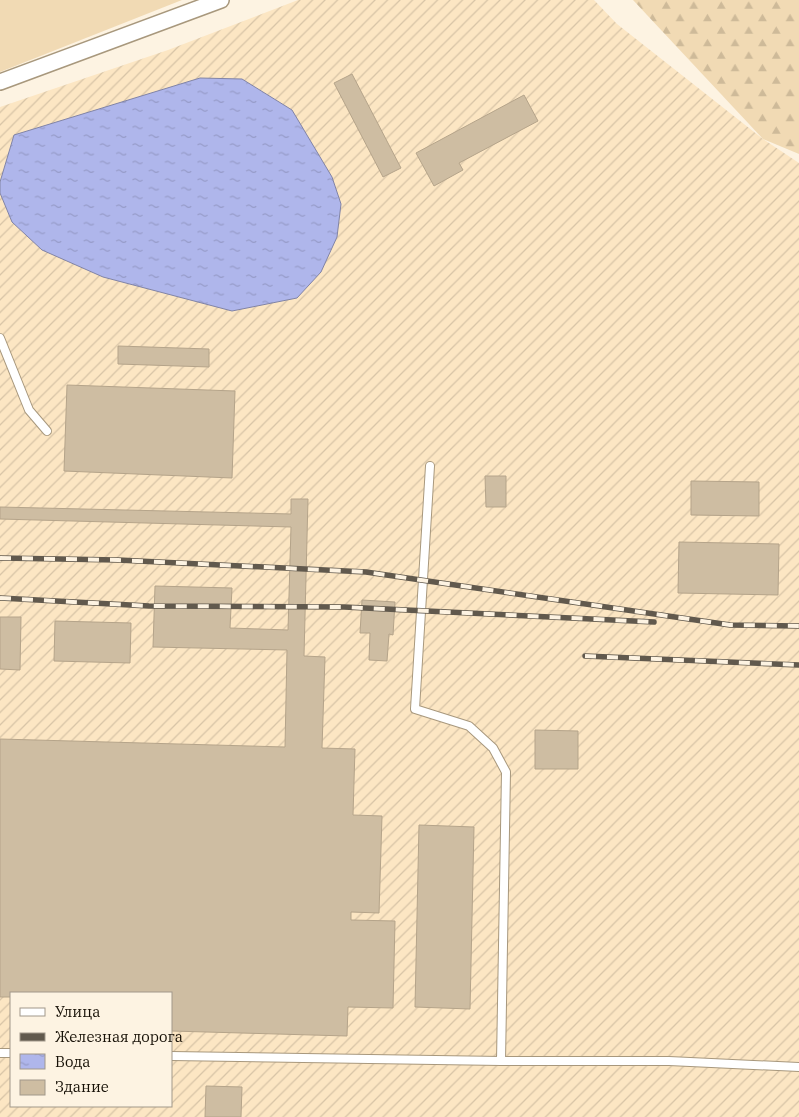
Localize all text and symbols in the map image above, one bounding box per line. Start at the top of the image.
legend [10,992,172,1107]
text: Улица [55,1002,100,1021]
text: Железная дорога [55,1027,183,1046]
text: Вода [55,1052,91,1071]
text: Здание [55,1077,109,1096]

